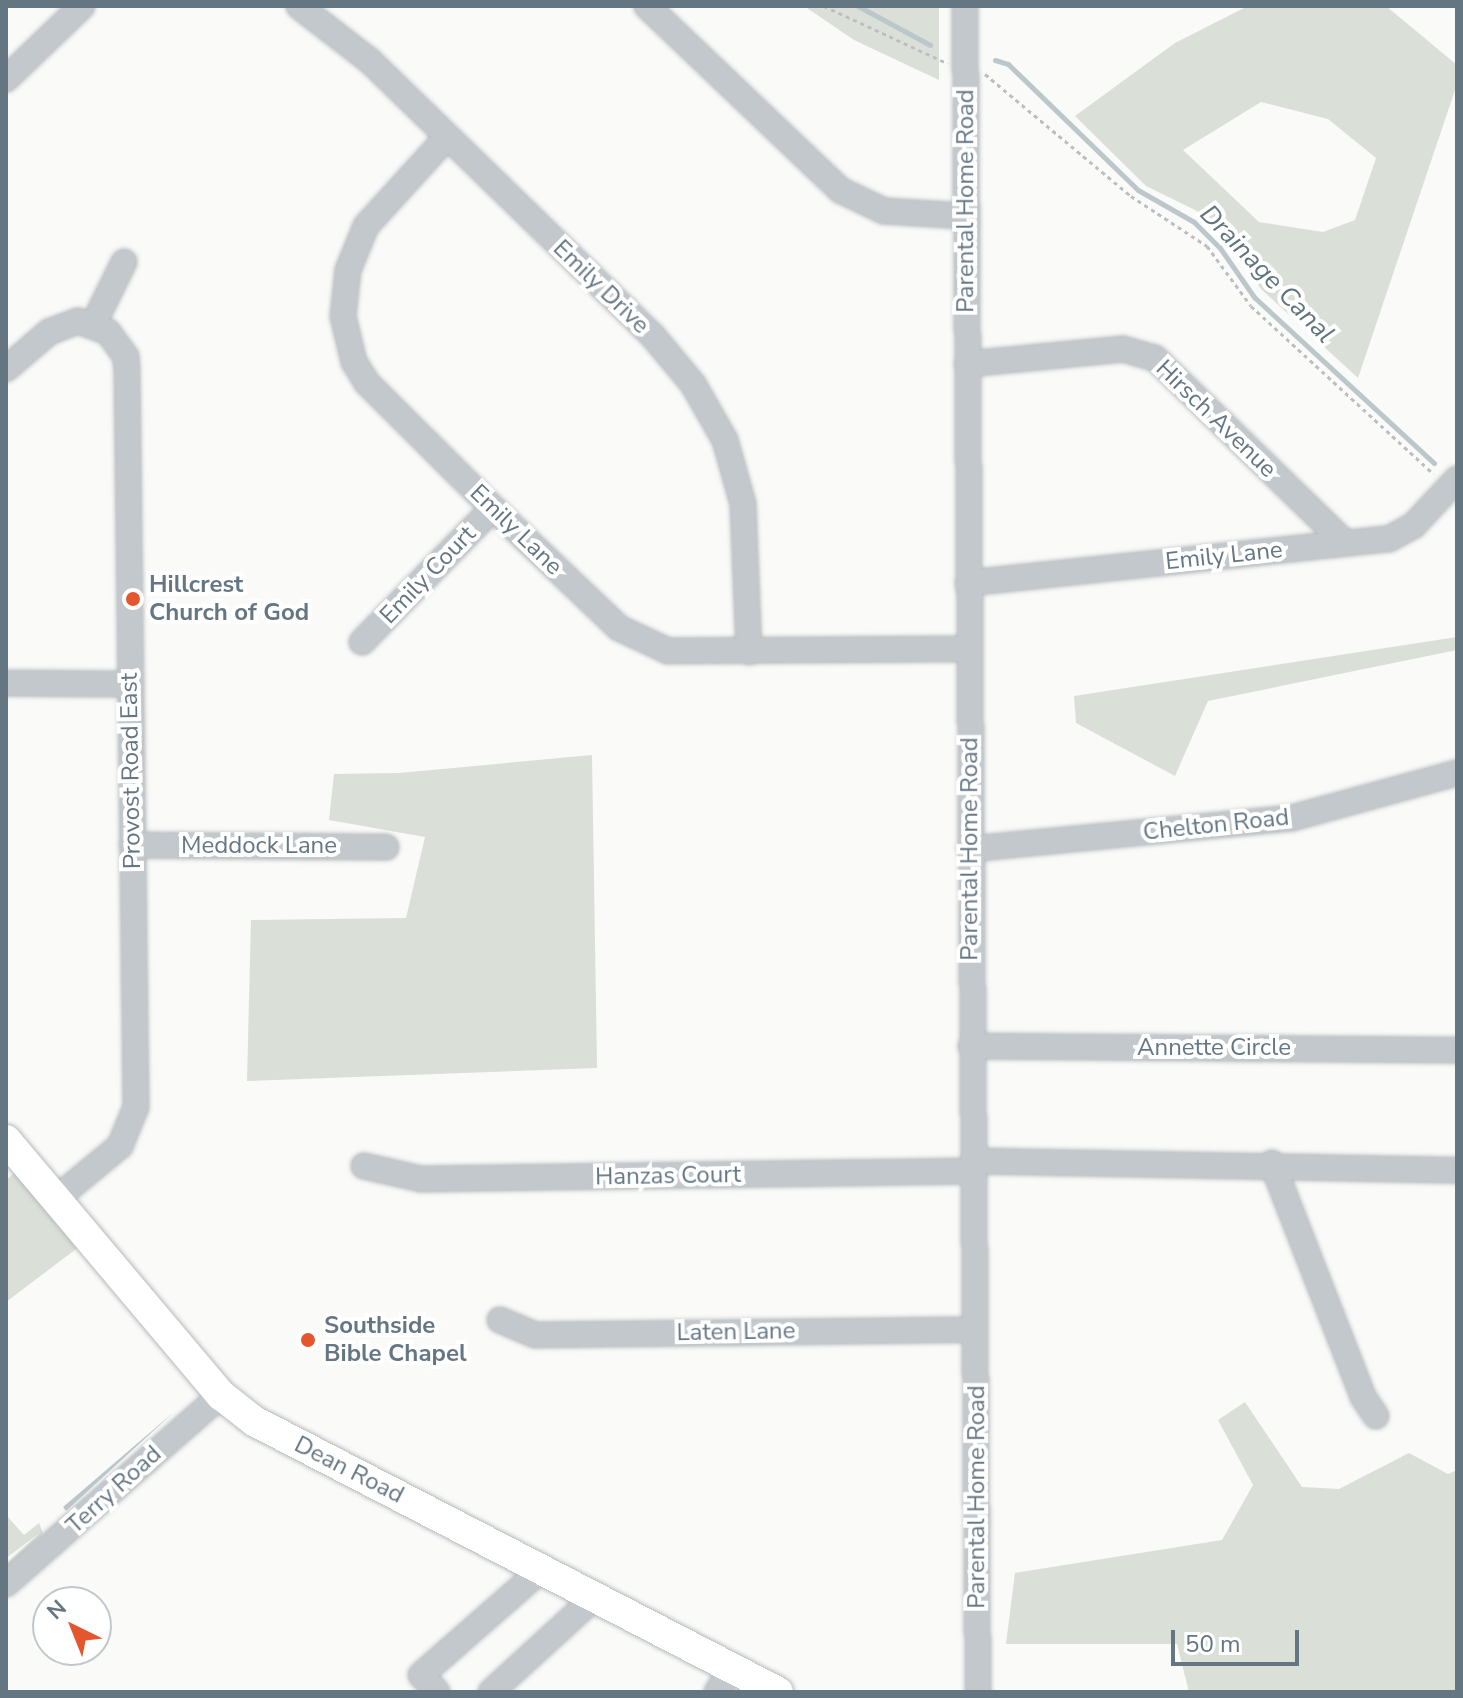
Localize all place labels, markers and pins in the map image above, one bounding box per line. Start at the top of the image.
place label: Hillcrest Church of God [149,571,309,627]
marker: Hillcrest Church of God [124,590,142,608]
place label: Southside Bible Chapel [324,1312,467,1368]
marker: Southside Bible Chapel [299,1331,317,1349]

